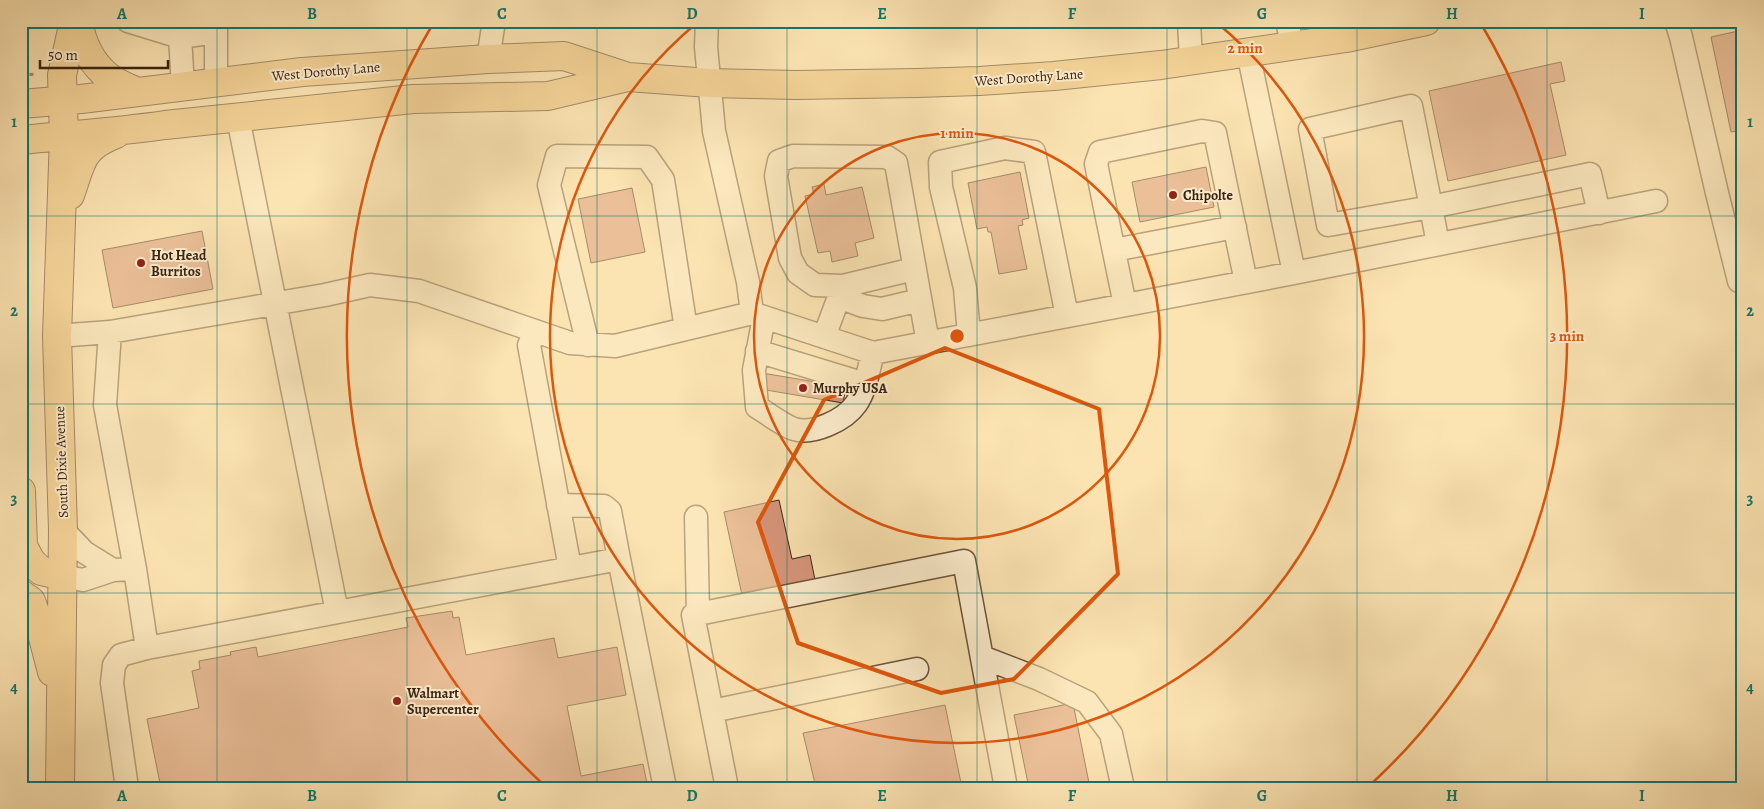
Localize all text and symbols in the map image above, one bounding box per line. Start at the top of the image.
text: A [116,3,128,25]
text: B [307,3,317,25]
text: C [497,3,507,25]
text: D [686,3,698,25]
text: E [877,3,887,25]
text: F [1068,3,1077,25]
text: G [1257,3,1267,25]
text: H [1446,3,1458,25]
text: I [1639,3,1645,25]
scale bar [40,38,168,70]
text: 2 min [1227,38,1263,58]
text: 50 m [48,45,78,65]
street label: West Dorothy Lane [270,57,381,86]
street label: West Dorothy Lane [973,64,1084,91]
text: 1 [11,111,17,133]
text: 1 [1747,111,1753,133]
text: 1 min [940,123,974,143]
place label: Chipolte [1183,186,1233,205]
marker: Chipolte [1167,189,1179,201]
place label: Hot Head Burritos [151,246,207,281]
marker: Hot Head Burritos [135,257,147,269]
text: 2 [10,300,18,322]
text: 2 [1746,300,1754,322]
text: 3 min [1550,326,1585,346]
centre of rings [948,327,966,345]
place label: Murphy USA [813,379,888,398]
marker: Murphy USA [797,382,809,394]
street label: South Dixie Avenue [50,406,73,518]
text: 3 [11,488,18,510]
text: 3 [1747,488,1754,510]
text: 4 [10,677,18,699]
text: 4 [1746,677,1754,699]
place label: Walmart Supercenter [406,684,479,719]
marker: Walmart Supercenter [391,695,403,707]
text: A [116,785,128,807]
text: B [307,785,317,807]
text: C [497,785,507,807]
text: D [686,785,698,807]
text: E [877,785,887,807]
text: F [1068,785,1077,807]
text: G [1257,785,1267,807]
text: H [1446,785,1458,807]
text: I [1639,785,1645,807]

